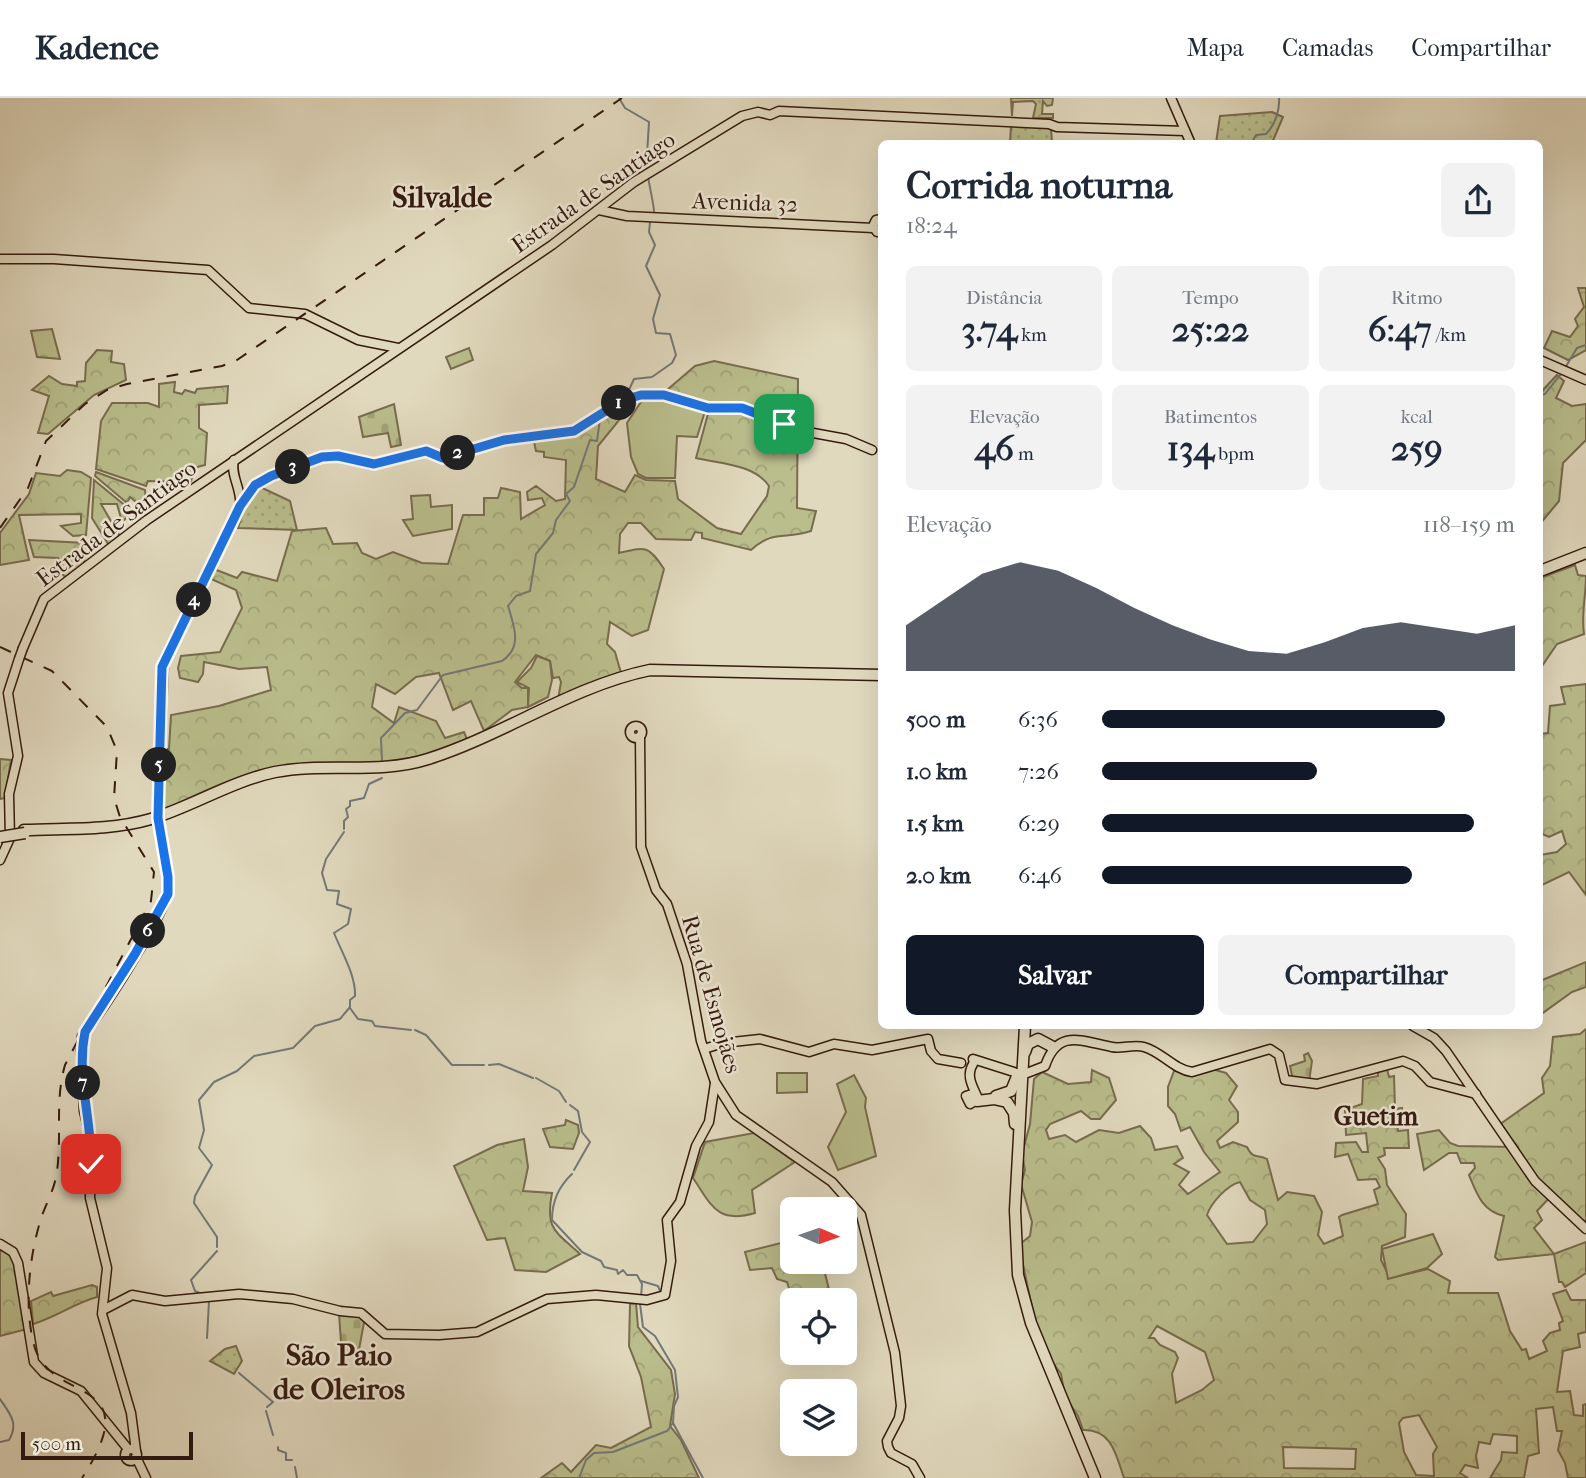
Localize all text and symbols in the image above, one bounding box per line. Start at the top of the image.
text: Kadence [35,29,159,68]
text: Mapa [1187,34,1244,62]
text: Camadas [1282,34,1373,62]
text: Compartilhar [1411,34,1551,62]
street label: Estrada de Santiago [506,126,680,259]
text: Corrida noturna [906,163,1172,208]
button: share [1441,163,1515,237]
district label: Silvalde [392,180,492,215]
street label: Avenida 32 [690,187,799,218]
text: 18:24 [906,212,957,239]
text: Distância [966,287,1042,309]
text: Tempo [1182,287,1239,309]
text: Ritmo [1391,287,1443,309]
text: 3.74 [961,309,1017,350]
text: 25:22 [1172,309,1249,350]
text: 6:47 [1368,309,1432,350]
text: km [1017,324,1047,346]
text: /km [1432,324,1466,346]
pin: 1 [602,386,636,420]
text: 1 [615,391,622,413]
pin [754,394,814,454]
icon: arrive [765,405,803,443]
text: Elevação [969,406,1040,428]
text: Batimentos [1164,406,1257,428]
text: kcal [1401,406,1433,428]
text: 46 [974,428,1014,469]
text: 134 [1167,428,1214,469]
text: 259 [1391,428,1443,469]
pin: 2 [440,436,476,470]
text: 2 [453,441,462,463]
text: m [1014,443,1034,465]
text: bpm [1214,443,1254,465]
pin: 3 [276,450,310,484]
street label: Estrada de Santiago [31,454,202,592]
text: 3 [289,455,296,477]
text: Elevação [906,511,992,538]
text: 118–159 m [1423,511,1515,538]
pin: 4 [176,582,212,618]
text: 4 [188,588,199,610]
text: 500 m [906,706,965,733]
text: 6:36 [1018,706,1058,733]
pin: 5 [142,748,176,782]
text: 5 [154,753,163,775]
text: 1.0 km [906,758,967,785]
text: 7:26 [1018,758,1059,785]
text: 1.5 km [906,810,964,837]
text: 6:29 [1018,810,1060,837]
text: 2.0 km [906,862,971,889]
text: 6:46 [1018,862,1062,889]
street label: Rua de Esmojães [676,912,747,1076]
pin: 6 [130,914,166,948]
text: 6 [142,919,153,941]
button: Salvar [906,935,1204,1015]
button: Compartilhar [1218,935,1515,1015]
pin: 7 [66,1066,100,1100]
text: 7 [78,1071,87,1093]
district label: Guetim [1334,1101,1419,1132]
pin [61,1134,121,1194]
icon: check [72,1145,110,1183]
north arrow [780,1197,858,1274]
map controls [780,1197,857,1456]
button: locate [780,1288,857,1365]
district label: São Paio de Oleiros [273,1338,405,1407]
button: layers [780,1379,857,1456]
scale bar [21,1429,192,1461]
text: 500 m [32,1433,81,1455]

